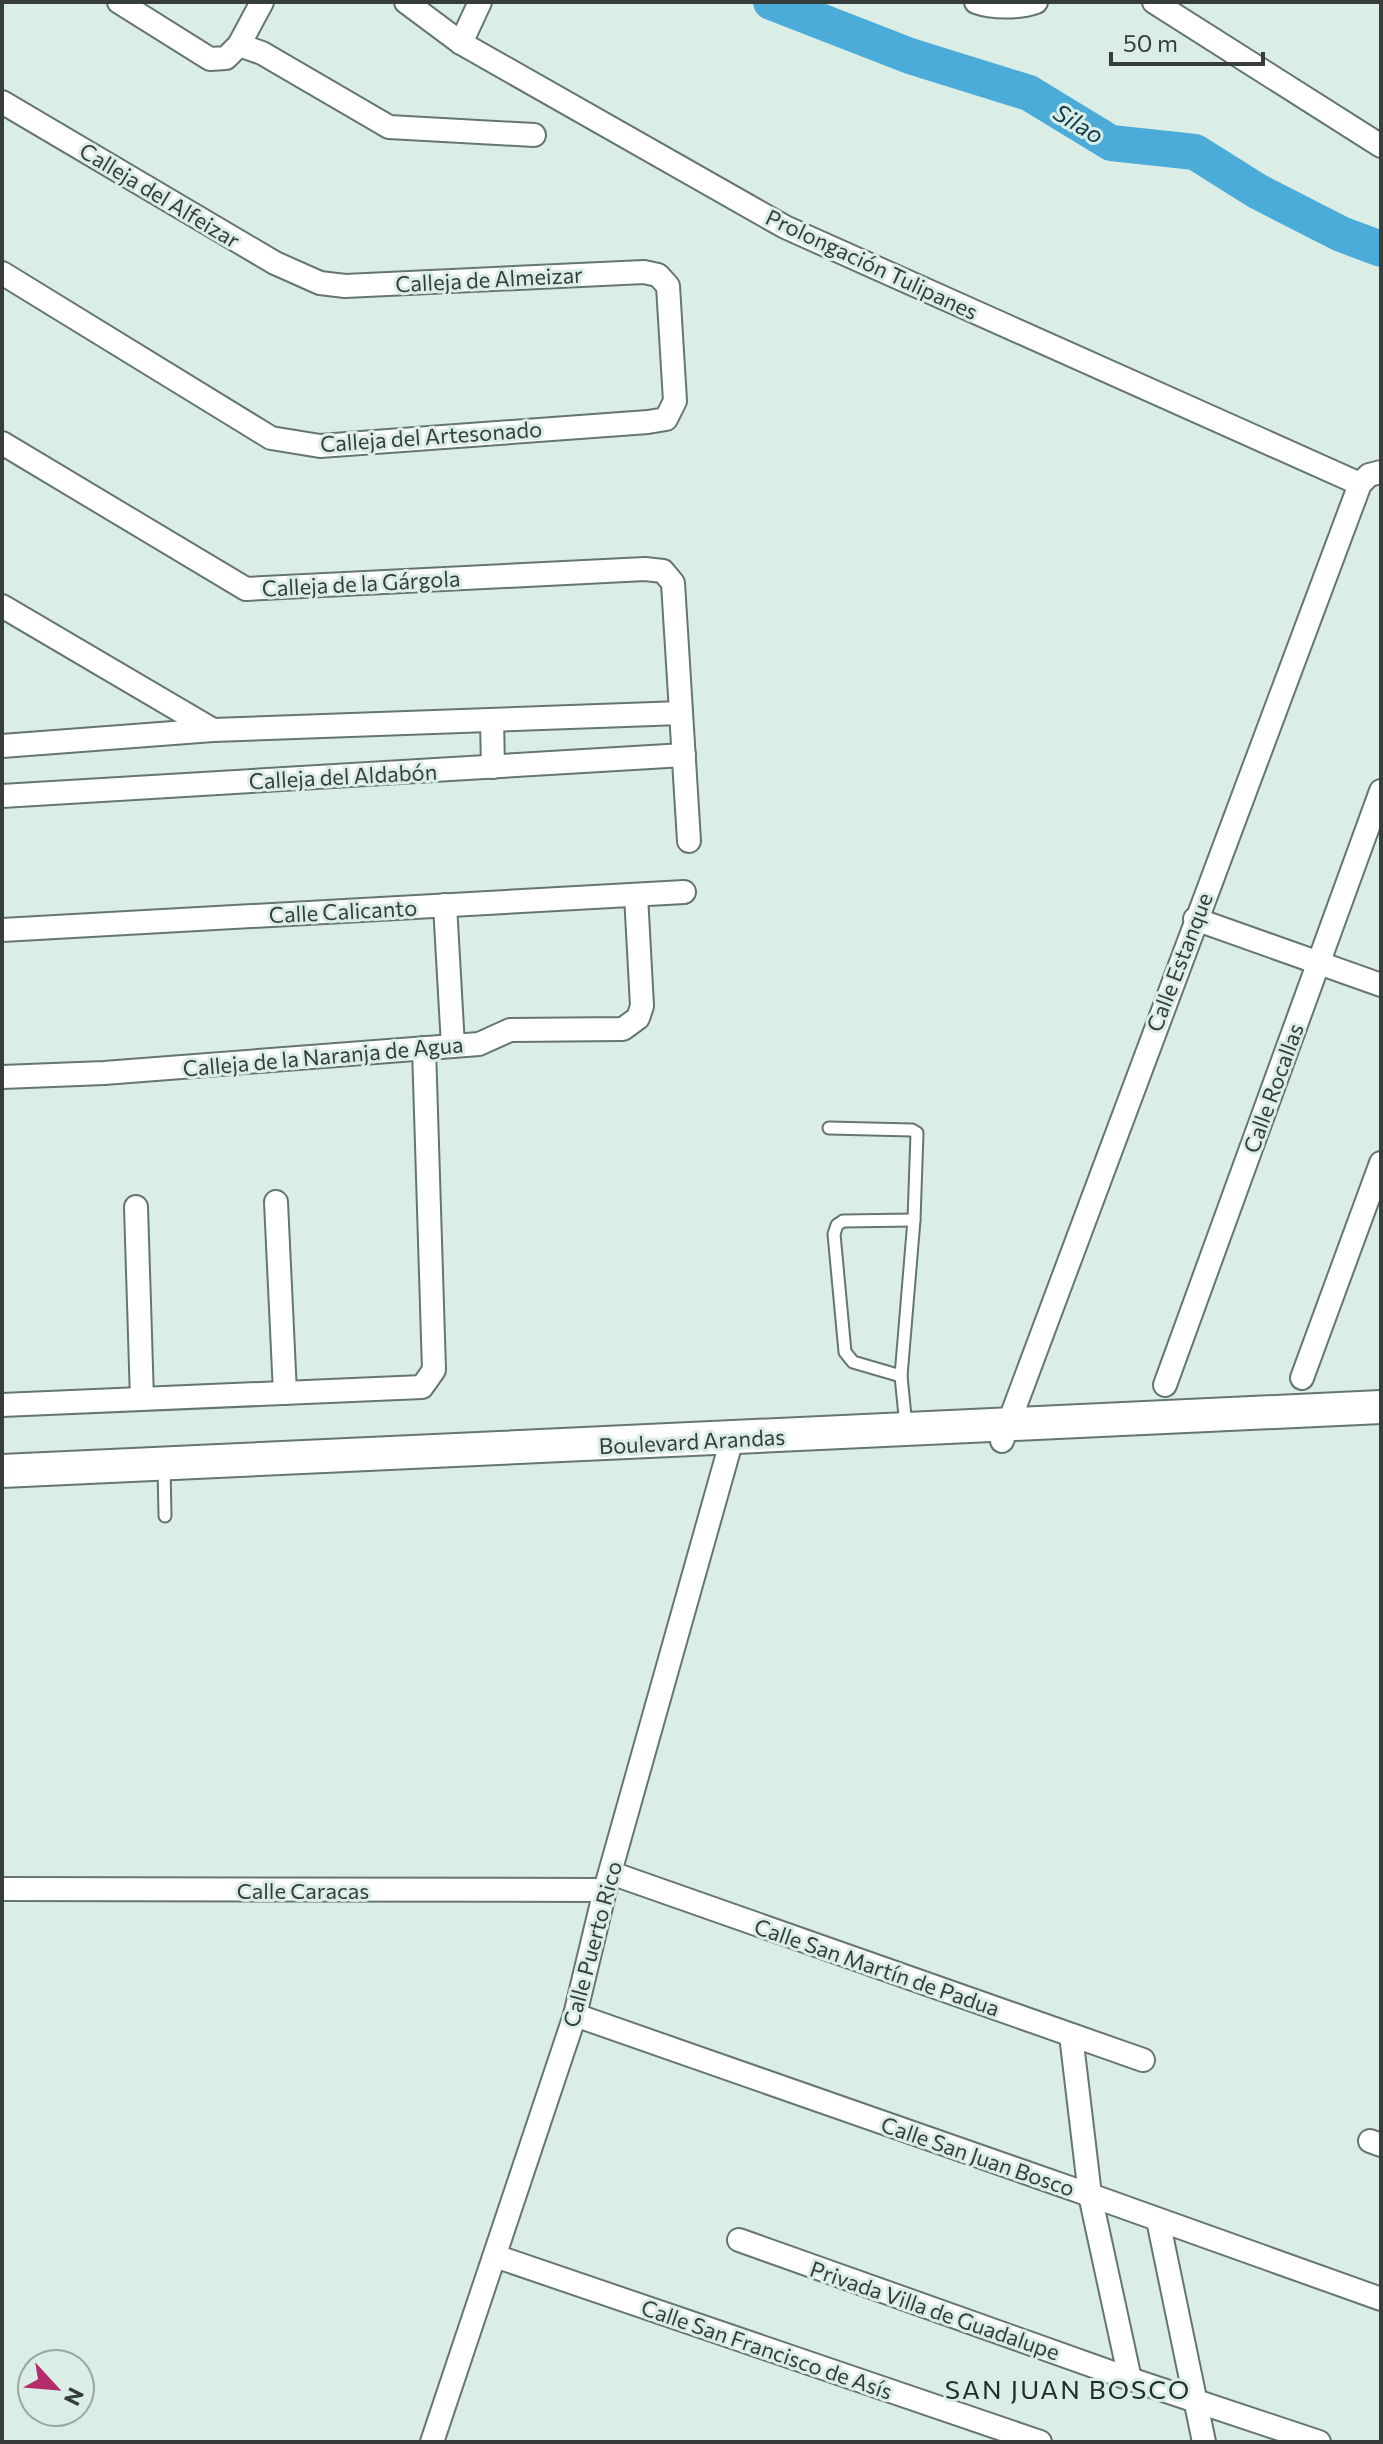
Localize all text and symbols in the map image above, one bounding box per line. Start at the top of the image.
scale bar [1111,16,1263,66]
text: 50 m [1123,28,1178,57]
water label: Silao [1049,97,1109,149]
street label: Calleja del Alfeizar [75,137,245,254]
street label: Prolongación Tulipanes [762,203,982,325]
street label: Calleja de Almeizar [395,261,584,297]
street label: Calleja del Artesonado [319,415,543,457]
street label: Calleja de la Gárgola [261,564,461,602]
street label: Calleja del Aldabón [248,758,438,794]
street label: Calle Estanque [1140,889,1218,1035]
street label: Calle Calicanto [268,894,418,928]
street label: Calle Rocallas [1237,1020,1309,1156]
street label: Calleja de la Naranja de Agua [182,1030,464,1082]
street label: Boulevard Arandas [598,1423,786,1459]
street label: Calle Puerto Rico [557,1858,627,2030]
street label: Calle Caracas [237,1877,369,1904]
street label: Calle San Martín de Padua [751,1912,1003,2022]
street label: Calle San Juan Bosco [878,2110,1078,2202]
street label: Privada Villa de Guadalupe [807,2255,1063,2365]
street label: Calle San Francisco de Asís [638,2293,896,2405]
north arrow [16,2348,96,2428]
district label: SAN JUAN BOSCO [945,2373,1191,2404]
text: N [59,2384,90,2410]

